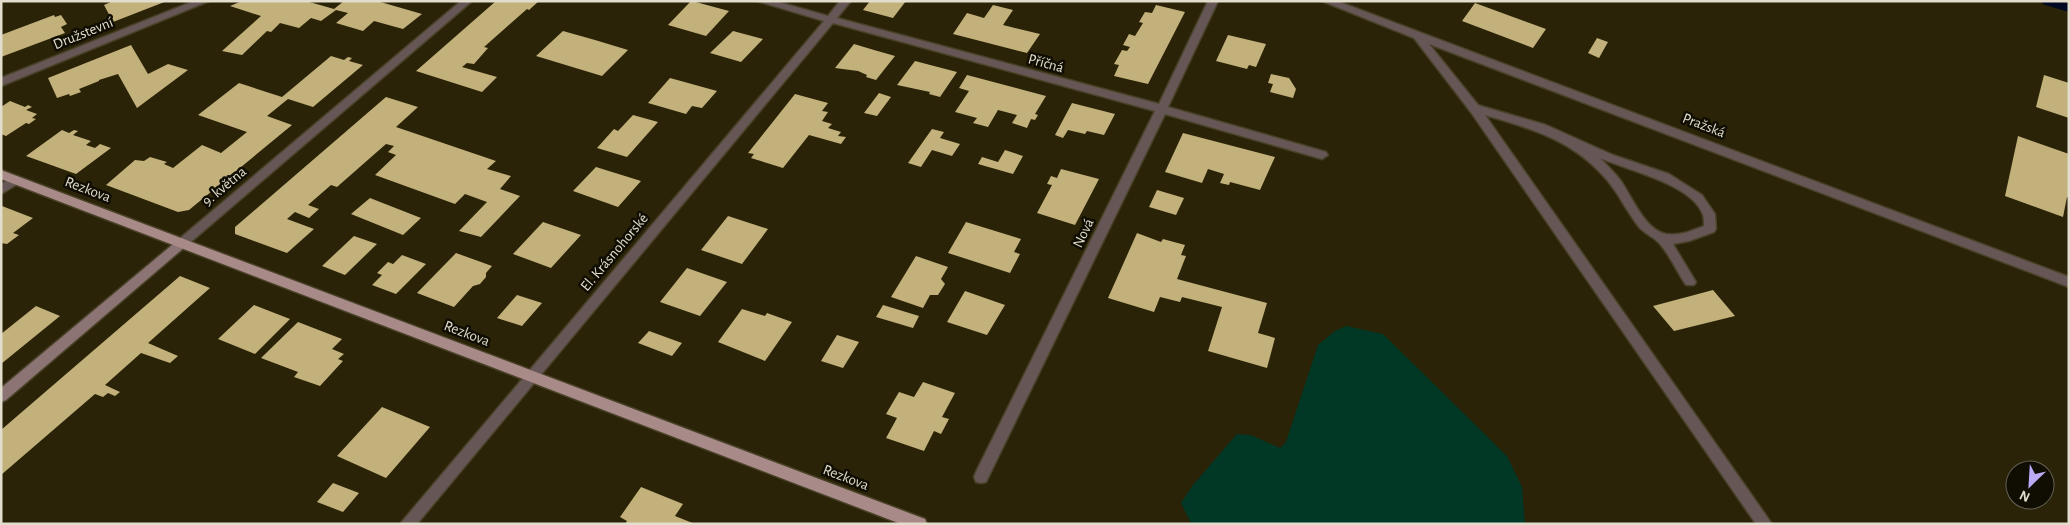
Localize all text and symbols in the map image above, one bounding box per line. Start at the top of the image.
street label: Družstevní [51,15,116,52]
street label: Příčná [1026,52,1065,75]
street label: Pražská [1680,111,1727,140]
street label: 9. května [199,164,249,209]
street label: Rezkova [63,174,113,205]
street label: El. Krásnohorské [578,211,651,294]
street label: Nová [1070,216,1097,250]
street label: Rezkova [442,318,492,349]
north arrow [2005,460,2055,510]
street label: Rezkova [821,462,871,493]
text: N [2018,487,2032,504]

